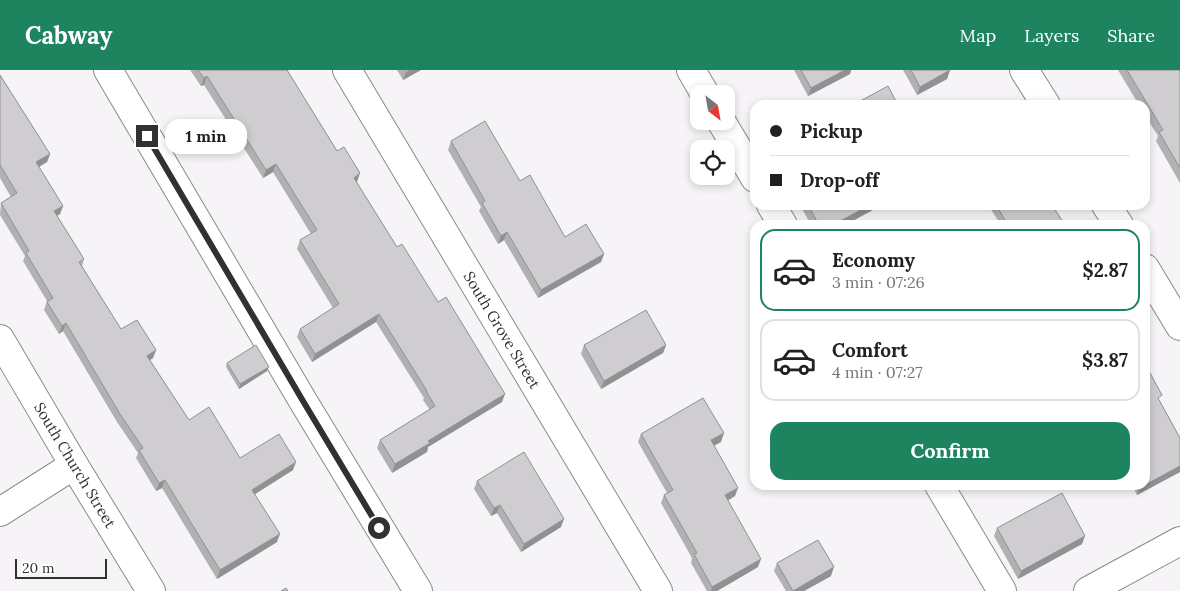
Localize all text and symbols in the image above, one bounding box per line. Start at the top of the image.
text: Cabway [25,20,113,51]
text: Map [960,24,996,47]
text: Layers [1024,24,1079,47]
text: Share [1107,24,1155,47]
north arrow [690,85,735,130]
map controls [690,85,735,185]
callout: 1 min [164,118,247,154]
text: Pickup [800,119,863,143]
route end [136,125,158,147]
text: 1 min [186,126,226,146]
button: locate [690,140,735,185]
text: Drop-off [800,168,879,192]
icon: car [772,248,817,293]
text: Economy [832,248,915,272]
text: $2.87 [1082,258,1128,282]
street label: South Grove Street [459,268,545,392]
text: 3 min · 07:26 [832,272,925,292]
icon: car [772,338,817,383]
text: Comfort [832,338,908,362]
text: $3.87 [1082,348,1128,372]
text: 4 min · 07:27 [832,362,923,382]
street label: South Church Street [30,399,120,531]
button: Confirm [770,422,1130,480]
route start [368,517,390,539]
scale bar [15,556,108,579]
text: 20 m [22,559,54,577]

